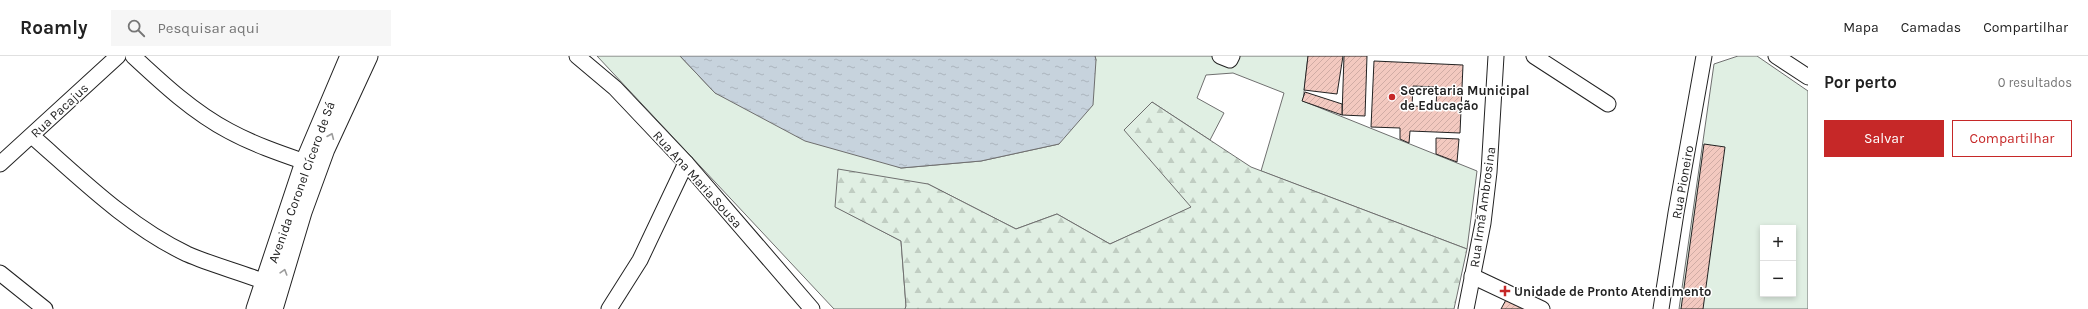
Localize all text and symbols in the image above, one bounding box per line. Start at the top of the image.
search box [111,10,391,46]
text: Roamly [20,17,87,39]
icon: search [125,17,147,39]
text: Pesquisar aqui [157,19,259,37]
text: Mapa [1843,19,1879,36]
text: Camadas [1901,19,1961,36]
text: Compartilhar [1983,19,2068,36]
text: Por perto [1824,72,1897,92]
text: 0 resultados [1998,75,2072,90]
street label: Rua Pacajus [28,80,91,141]
place label: Secretaria Municipal de Educação [1400,83,1530,113]
marker: Secretaria Municipal de Educação [1387,92,1397,102]
street label: Avenida Coronel Cícero de Sá [265,99,338,265]
button: Salvar [1824,120,1944,157]
button: Compartilhar [1952,120,2072,157]
street label: Rua Ana Maria Sousa [650,128,745,231]
one-way arrow [326,132,334,140]
street label: Rua Pioneiro [1669,144,1696,220]
street label: Rua Irmã Ambrosina [1467,146,1498,268]
map controls [1760,225,1796,297]
button: + [1760,225,1796,261]
button: − [1760,261,1796,297]
one-way arrow [279,268,288,275]
place label: Unidade de Pronto Atendimento [1514,284,1711,299]
marker: Unidade de Pronto Atendimento [1499,285,1511,297]

